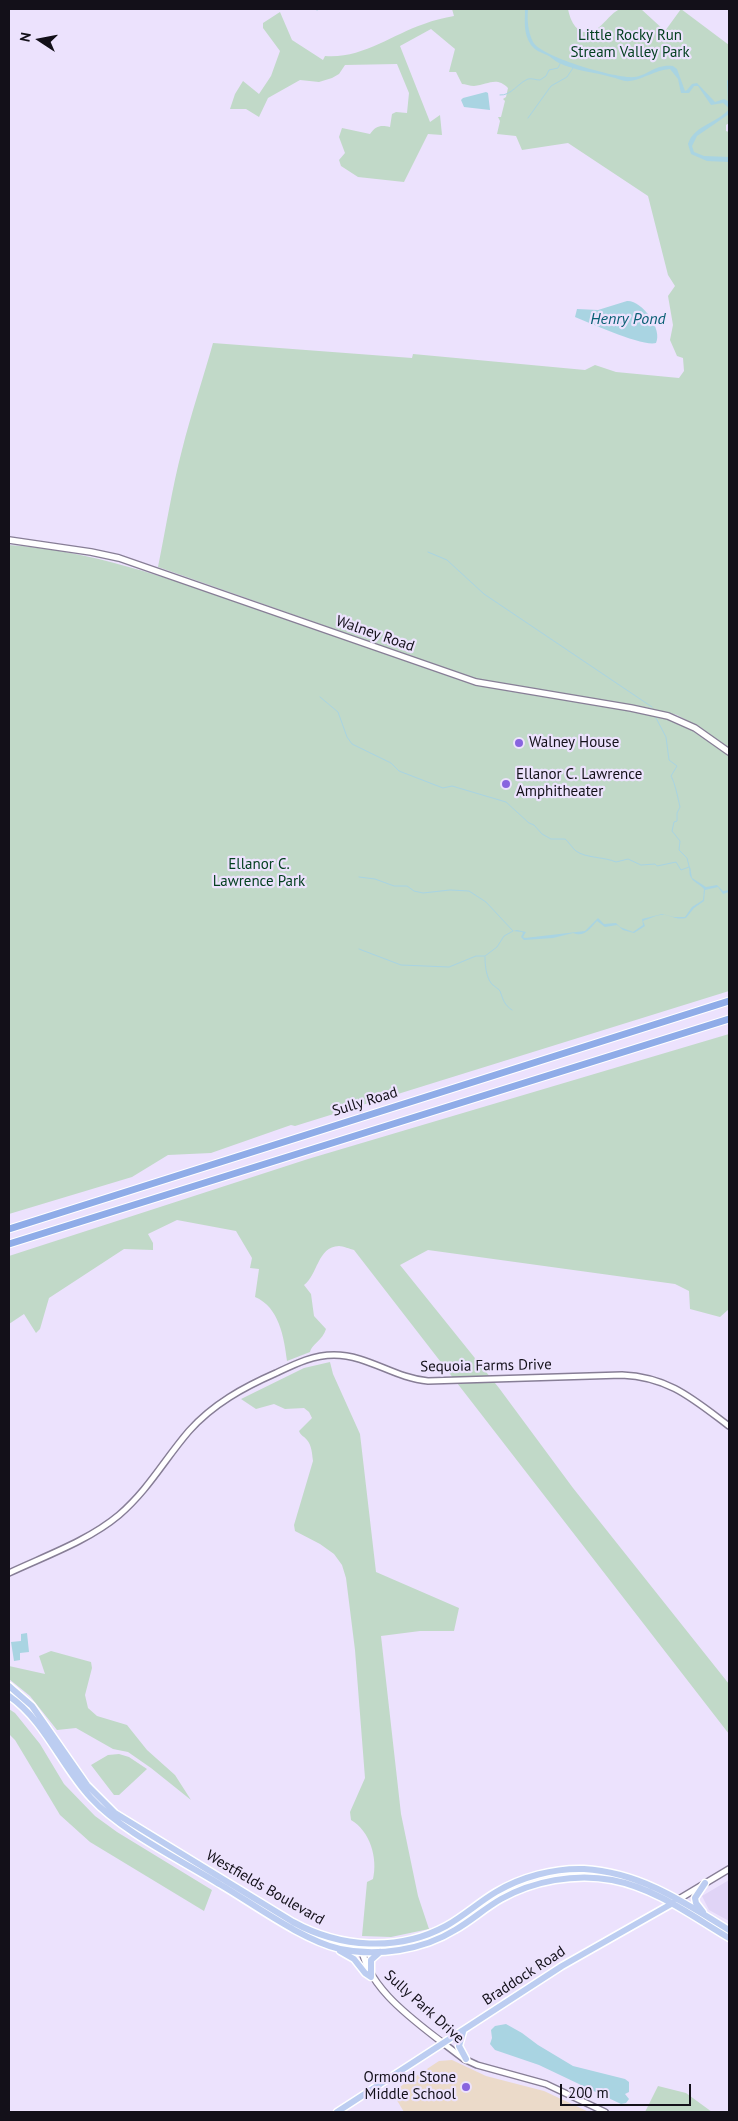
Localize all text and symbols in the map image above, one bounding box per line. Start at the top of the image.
north arrow [15,15,65,65]
park label: Little Rocky Run Stream Valley Park [570,27,690,62]
text: N [16,31,35,43]
water label: Henry Pond [590,309,666,329]
street label: Walney Road [333,612,417,656]
place label: Walney House [529,734,619,752]
marker: Walney House [513,737,525,749]
place label: Ellanor C. Lawrence Amphitheater [516,766,642,801]
marker: Ellanor C. Lawrence Amphitheater [500,778,512,790]
park label: Ellanor C. Lawrence Park [213,856,305,891]
street label: Sully Road [330,1084,400,1120]
street label: Sequoia Farms Drive [420,1356,552,1376]
street label: Westfields Boulevard [203,1847,327,1929]
street label: Braddock Road [479,1943,569,2009]
street label: Sully Park Drive [380,1967,468,2047]
place label: Ormond Stone Middle School [363,2069,456,2104]
scale bar [563,2074,694,2106]
marker: Ormond Stone Middle School [460,2081,472,2093]
text: 200 m [568,2083,609,2102]

